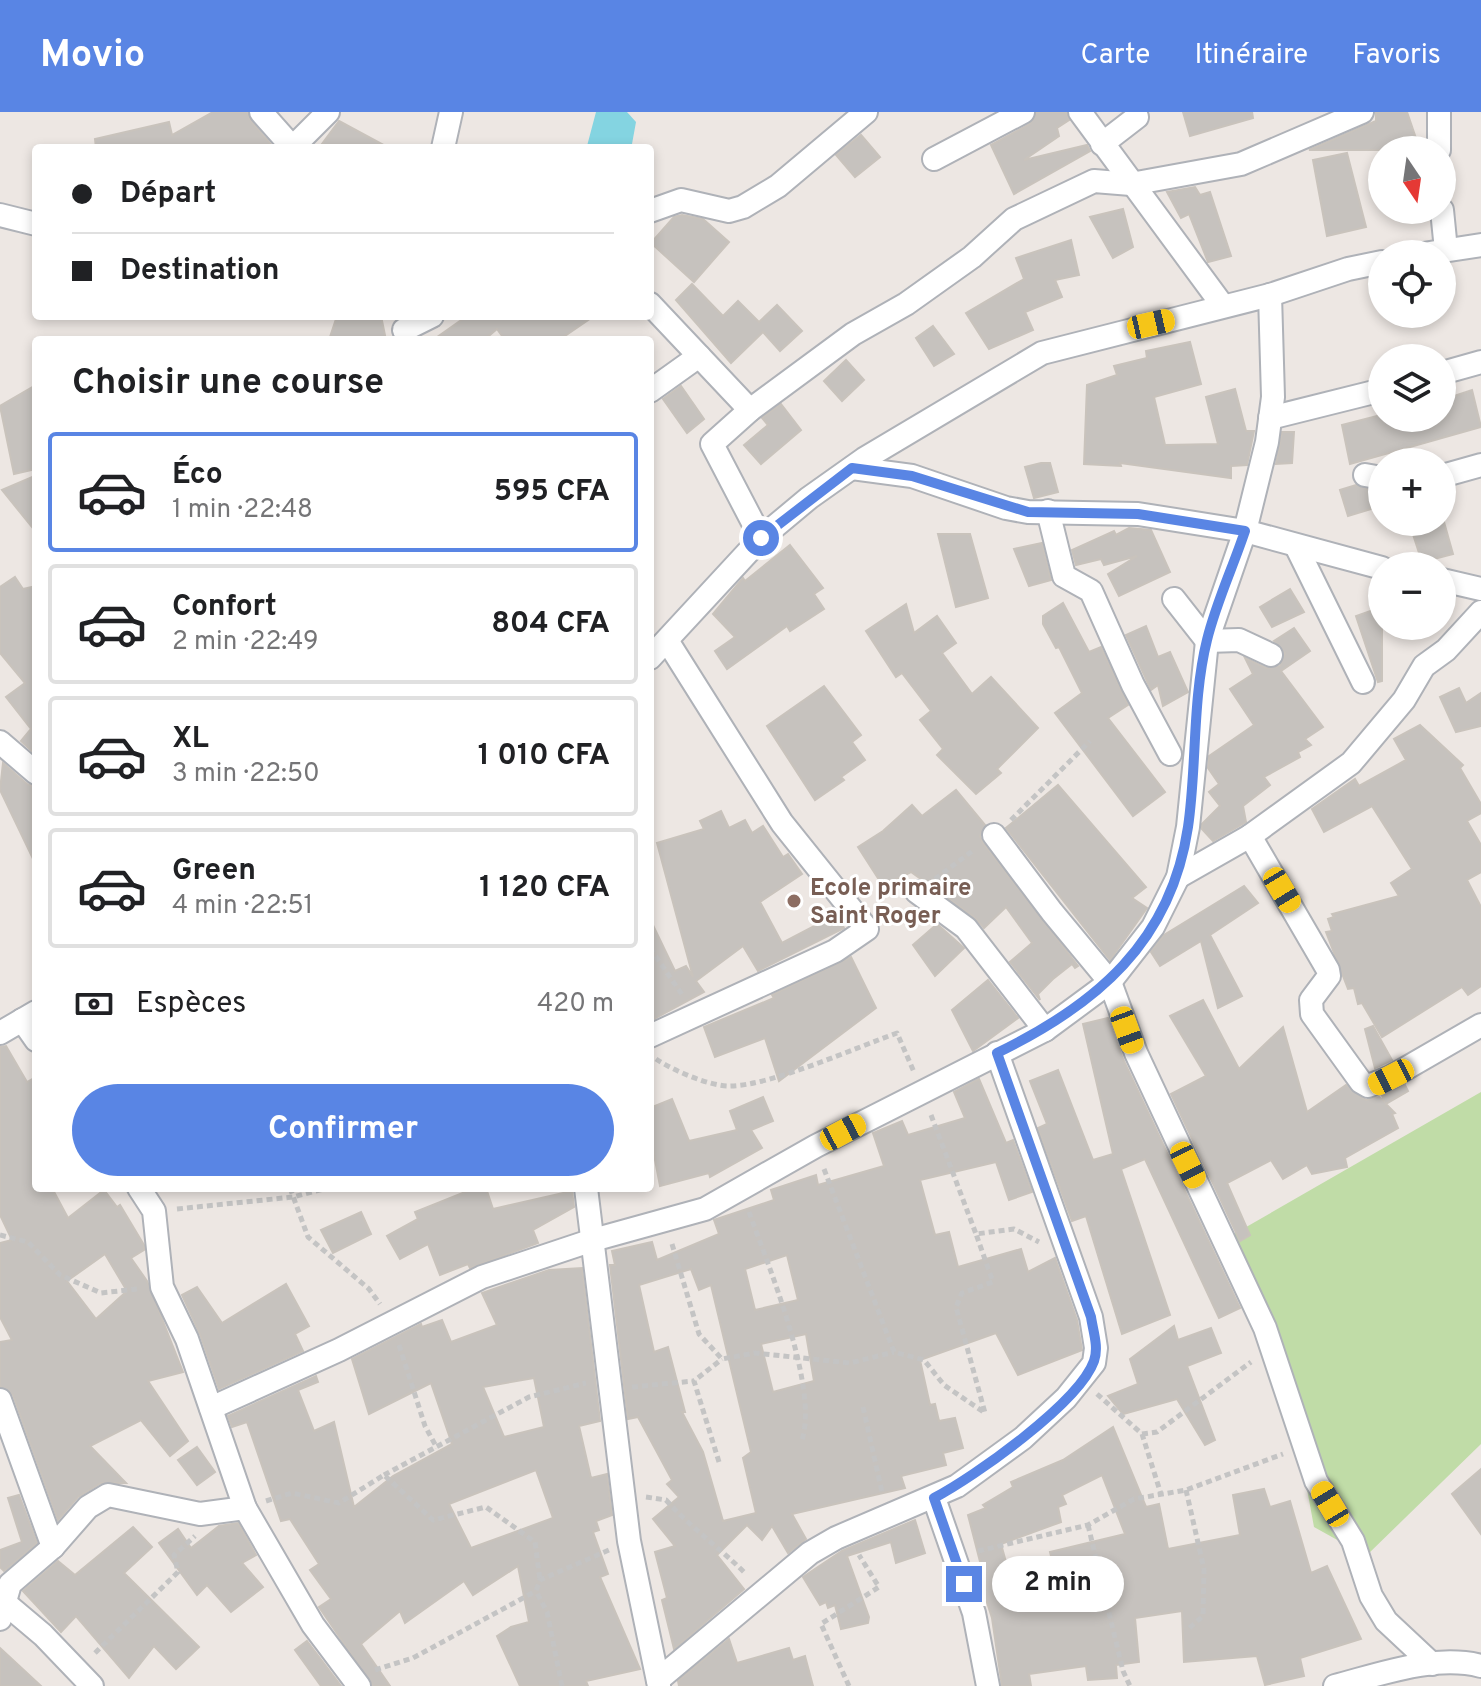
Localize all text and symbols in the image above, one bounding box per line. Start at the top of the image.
text: Movio [40,32,145,81]
text: Carte [1081,38,1150,74]
text: Itinéraire [1194,38,1308,74]
text: Favoris [1352,38,1441,74]
north arrow [1368,136,1456,224]
map controls [1368,136,1456,640]
text: Départ [120,176,216,213]
button: locate [1368,240,1456,328]
text: Destination [120,253,279,290]
car [1125,307,1177,341]
button: layers [1368,344,1456,432]
text: Choisir une course [72,361,384,407]
button: + [1368,448,1456,536]
icon: car [76,456,148,528]
text: Éco [172,457,223,494]
text: 595 CFA [494,474,610,511]
text: 1 min · 22:48 [172,494,313,527]
route start [743,520,779,556]
button: − [1368,552,1456,640]
icon: car [76,588,148,660]
text: Confort [172,589,277,626]
text: 804 CFA [491,606,610,643]
text: 2 min · 22:49 [172,626,318,659]
icon: car [76,720,148,792]
text: XL [172,721,209,758]
text: 1 010 CFA [478,738,610,775]
text: 3 min · 22:50 [172,758,320,791]
icon: car [76,852,148,924]
text: Green [172,853,256,890]
car [1259,863,1305,917]
text: 1 120 CFA [479,870,610,907]
place label: Ecole primaire Saint Roger [810,874,971,932]
text: 4 min · 22:51 [172,890,313,923]
marker: Ecole primaire Saint Roger [785,892,803,910]
icon: cash [72,982,116,1026]
text: Espèces [136,986,246,1023]
text: 420 m [537,988,614,1021]
car [1108,1003,1146,1057]
car [1364,1055,1418,1099]
button: Confirmer [72,1084,614,1176]
car [816,1110,870,1154]
car [1167,1138,1209,1192]
car [1307,1477,1353,1531]
callout: 2 min [992,1556,1124,1612]
route end [946,1566,982,1602]
text: 2 min [1024,1567,1092,1600]

